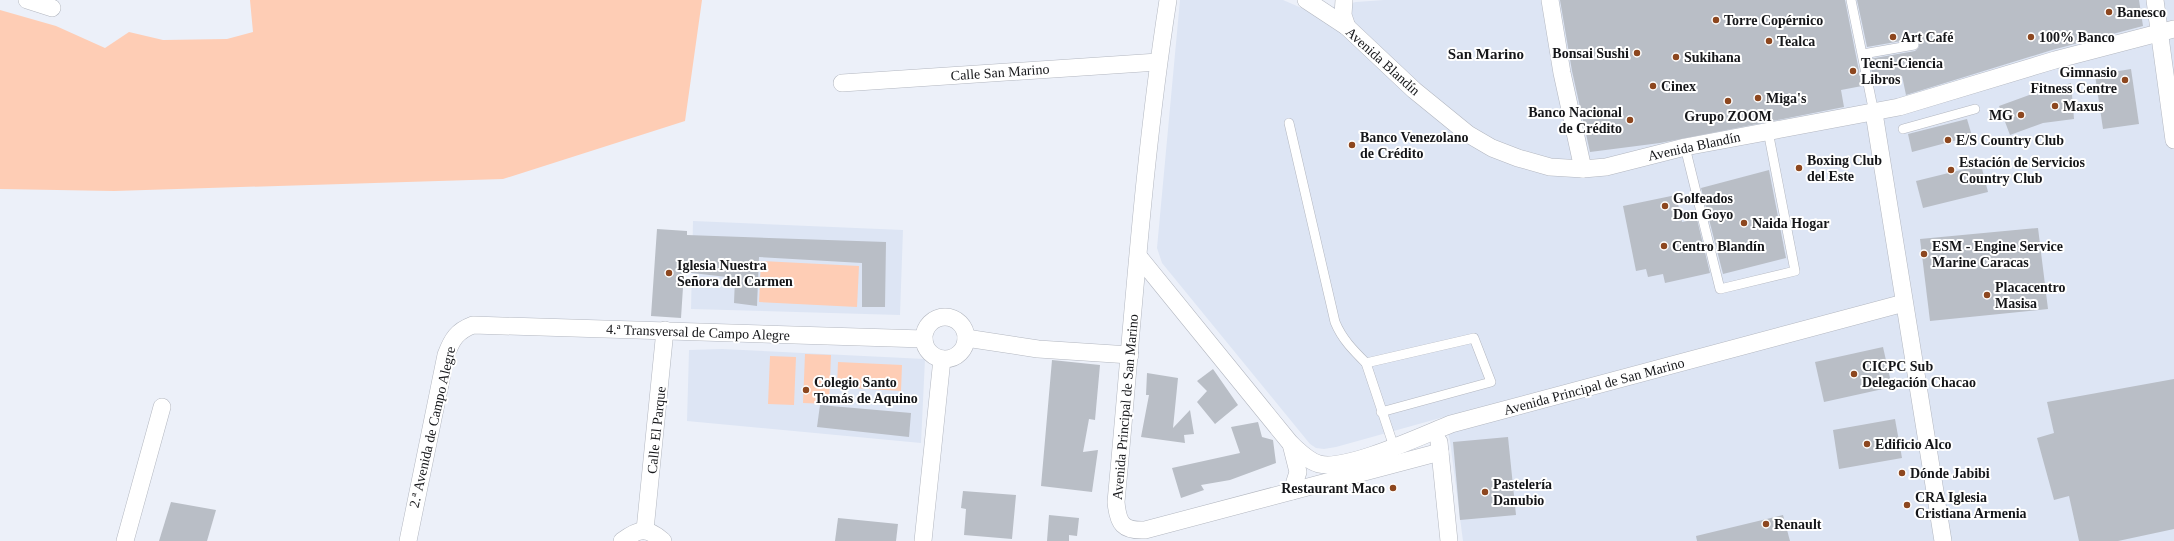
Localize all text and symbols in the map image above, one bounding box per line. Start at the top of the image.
place label: Banesco [2117,5,2166,20]
marker: Banesco [2104,7,2114,17]
place label: Torre Copérnico [1724,13,1823,28]
marker: Torre Copérnico [1711,15,1721,25]
street label: Avenida Blandín [1343,24,1423,98]
place label: Art Café [1901,30,1953,45]
place label: 100% Banco [2039,30,2115,45]
marker: Art Café [1888,32,1898,42]
marker: 100% Banco [2026,32,2036,42]
place label: Tealca [1777,34,1815,49]
marker: Tealca [1764,36,1774,46]
district label: San Marino [1448,46,1524,62]
place label: Bonsai Sushi [1552,46,1629,61]
marker: Bonsai Sushi [1632,48,1642,58]
place label: Sukihana [1684,50,1741,65]
marker: Sukihana [1671,52,1681,62]
place label: Tecni-Ciencia Libros [1861,56,1943,87]
street label: Calle San Marino [950,62,1050,83]
place label: Gimnasio Fitness Centre [2031,65,2117,96]
marker: Tecni-Ciencia Libros [1848,66,1858,76]
marker: Gimnasio Fitness Centre [2120,75,2130,85]
place label: Cinex [1661,79,1696,94]
marker: Cinex [1648,81,1658,91]
place label: Miga's [1766,91,1807,106]
marker: Miga's [1753,93,1763,103]
marker: Grupo ZOOM [1723,96,1733,106]
place label: Maxus [2063,99,2104,114]
marker: Maxus [2050,101,2060,111]
place label: Banco Nacional de Crédito [1528,105,1622,136]
place label: MG [1989,108,2013,123]
place label: Grupo ZOOM [1684,109,1772,124]
marker: MG [2016,110,2026,120]
marker: Banco Nacional de Crédito [1625,115,1635,125]
street label: Avenida Blandín [1646,129,1742,164]
place label: Banco Venezolano de Crédito [1360,130,1469,161]
place label: E/S Country Club [1956,133,2064,148]
marker: E/S Country Club [1943,135,1953,145]
marker: Banco Venezolano de Crédito [1347,140,1357,150]
place label: Boxing Club del Este [1807,153,1882,184]
place label: Estación de Servicios Country Club [1959,155,2086,186]
marker: Boxing Club del Este [1794,163,1804,173]
marker: Estación de Servicios Country Club [1946,165,1956,175]
place label: Golfeados Don Goyo [1673,191,1733,222]
marker: Golfeados Don Goyo [1660,201,1670,211]
place label: Naida Hogar [1752,216,1829,231]
marker: Naida Hogar [1739,218,1749,228]
place label: Centro Blandín [1672,239,1765,254]
place label: ESM - Engine Service Marine Caracas [1932,239,2063,270]
marker: Centro Blandín [1659,241,1669,251]
marker: ESM - Engine Service Marine Caracas [1919,249,1929,259]
place label: Iglesia Nuestra Señora del Carmen [677,258,793,289]
marker: Iglesia Nuestra Señora del Carmen [664,268,674,278]
place label: Placacentro Masisa [1995,280,2066,311]
marker: Placacentro Masisa [1982,290,1992,300]
street label: Avenida Principal de San Marino [1110,314,1141,501]
street label: 4.ª Transversal de Campo Alegre [606,322,790,343]
street label: 2.ª Avenida de Campo Alegre [407,345,458,509]
street label: Avenida Principal de San Marino [1502,355,1686,418]
place label: CICPC Sub Delegación Chacao [1862,359,1976,390]
marker: CICPC Sub Delegación Chacao [1849,369,1859,379]
place label: Colegio Santo Tomás de Aquino [814,375,918,406]
marker: Colegio Santo Tomás de Aquino [801,385,811,395]
street label: Calle El Parque [644,386,669,475]
place label: Edificio Alco [1875,437,1952,452]
marker: Edificio Alco [1862,439,1872,449]
place label: Dónde Jabibi [1910,466,1990,481]
marker: Dónde Jabibi [1897,468,1907,478]
place label: Pastelería Danubio [1493,477,1552,508]
place label: Restaurant Maco [1281,481,1385,496]
marker: Restaurant Maco [1388,483,1398,493]
marker: Pastelería Danubio [1480,487,1490,497]
place label: CRA Iglesia Cristiana Armenia [1915,490,2027,521]
marker: CRA Iglesia Cristiana Armenia [1902,500,1912,510]
place label: Renault [1774,517,1822,532]
marker: Renault [1761,519,1771,529]

